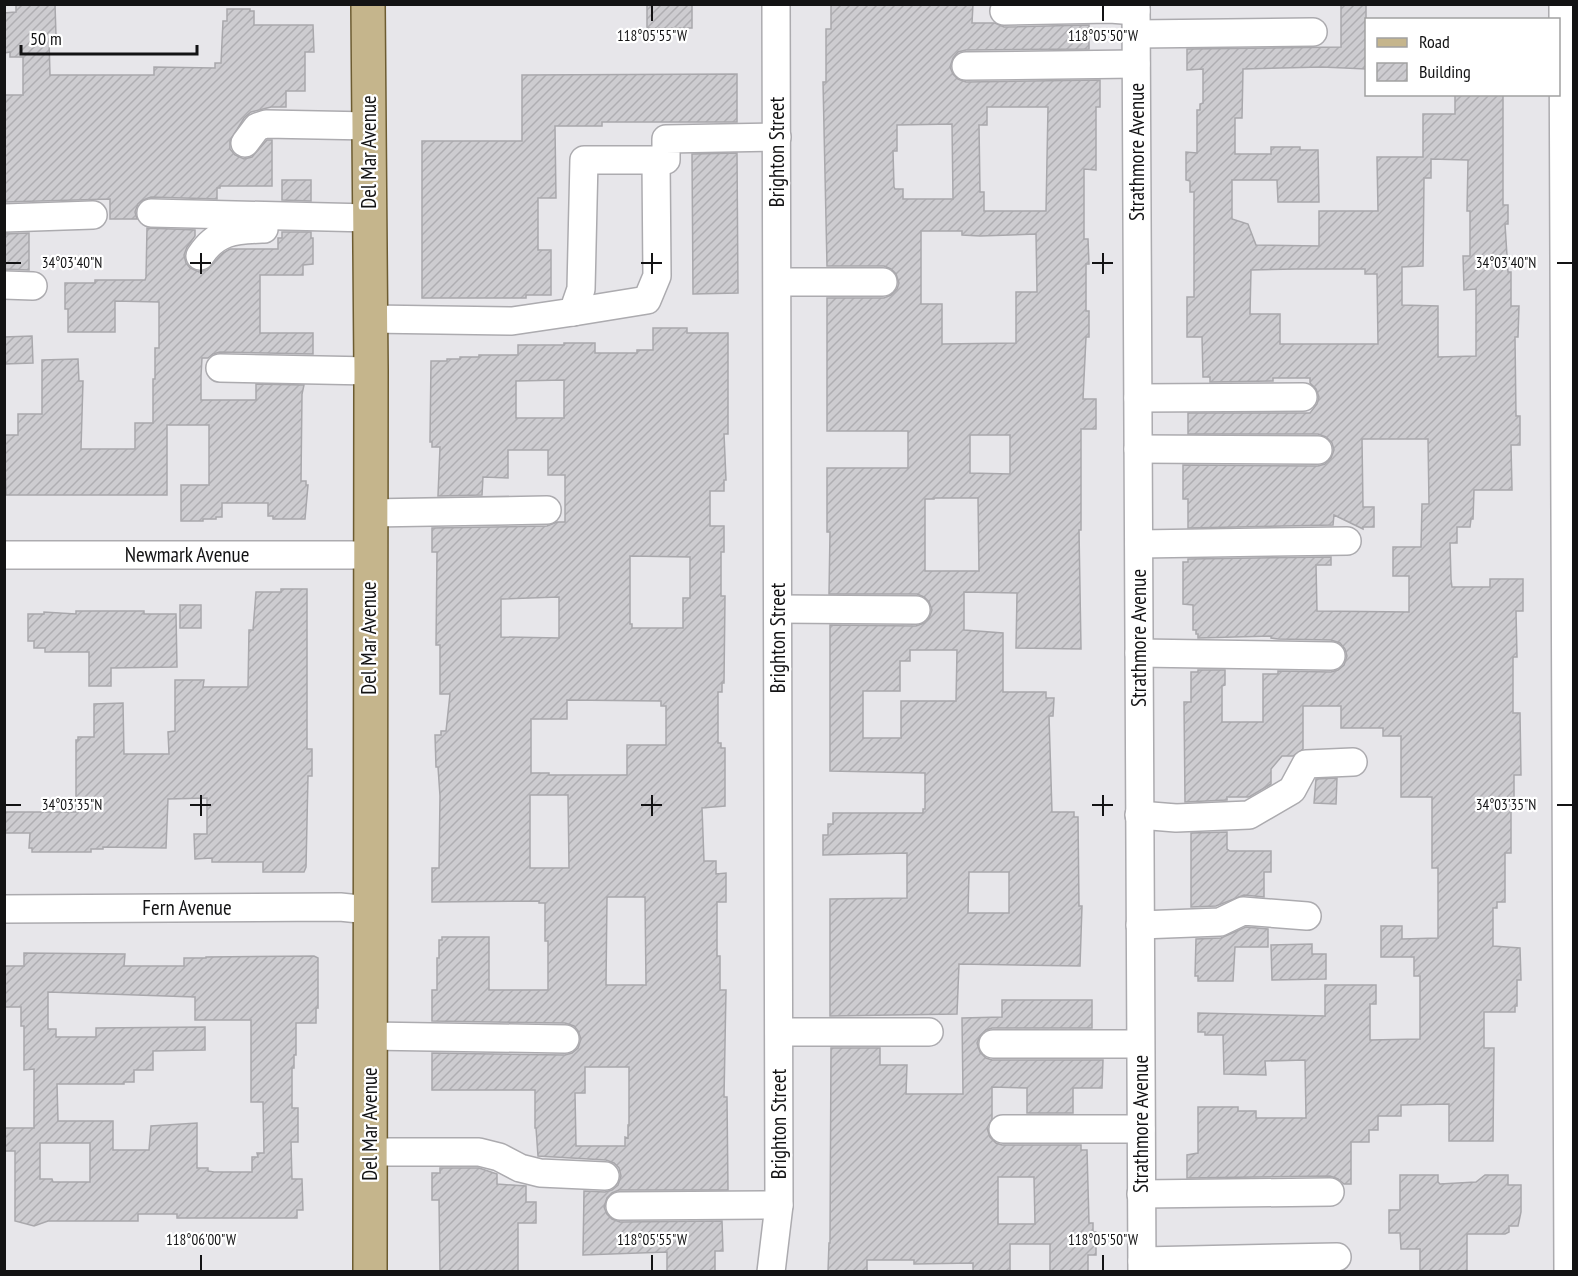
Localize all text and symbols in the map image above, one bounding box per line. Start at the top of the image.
scale bar [21,18,196,56]
legend [1365,18,1560,96]
text: 118°05'55"W [617,26,687,45]
text: 118°05'50"W [1068,26,1138,45]
text: 50 m [30,27,62,50]
text: Road [1419,30,1450,53]
text: Building [1419,60,1471,83]
street label: Strathmore Avenue [1123,83,1150,221]
street label: Del Mar Avenue [355,95,382,209]
street label: Brighton Street [763,97,790,207]
text: 34°03'40"N [42,253,102,272]
text: 34°03'40"N [1476,253,1536,272]
street label: Newmark Avenue [125,541,249,568]
street label: Strathmore Avenue [1125,569,1152,707]
street label: Del Mar Avenue [355,581,382,695]
street label: Brighton Street [764,583,791,693]
text: 34°03'35"N [42,795,102,814]
text: 34°03'35"N [1476,795,1536,814]
street label: Fern Avenue [142,894,232,921]
street label: Strathmore Avenue [1127,1055,1154,1193]
street label: Del Mar Avenue [356,1067,383,1181]
street label: Brighton Street [765,1069,792,1179]
text: 118°06'00"W [166,1230,236,1249]
text: 118°05'55"W [617,1230,687,1249]
text: 118°05'50"W [1068,1230,1138,1249]

